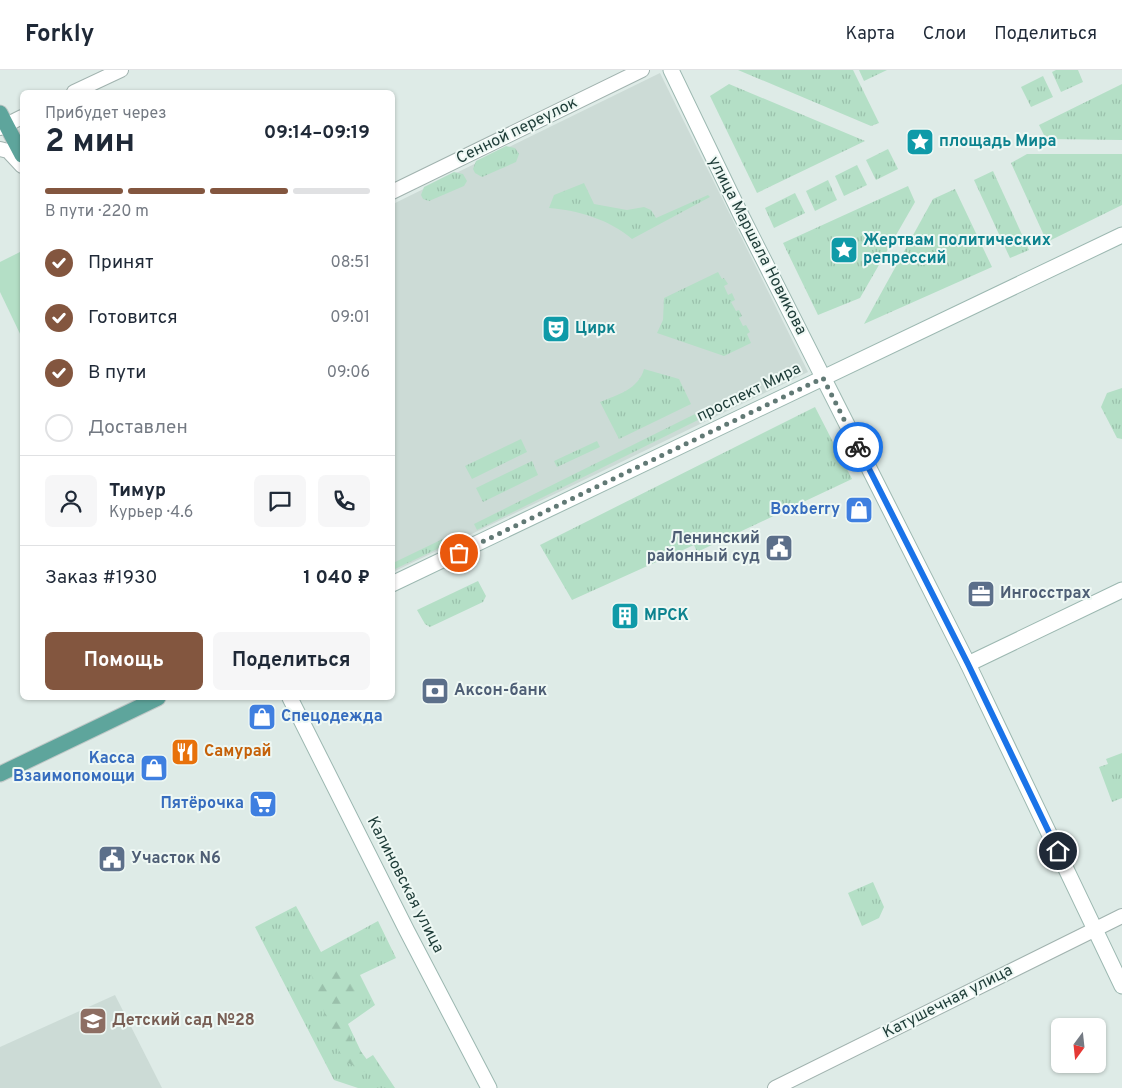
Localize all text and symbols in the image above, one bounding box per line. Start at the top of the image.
text: Forkly [25,20,94,50]
text: Карта [845,23,895,46]
text: Слои [923,23,966,46]
text: Поделиться [994,23,1097,46]
street label: Сенной переулок [453,93,581,169]
text: Прибудет через [45,104,167,124]
text: 09:14–09:19 [264,121,370,145]
text: 2 мин [45,123,135,163]
place icon: площадь Мира [905,127,935,157]
place label: площадь Мира [939,132,1056,152]
street label: улица Маршала Новикова [703,153,811,339]
text: В пути · 220 m [45,202,149,222]
place label: Жертвам политических репрессий [863,231,1051,269]
place icon: Жертвам политических репрессий [829,235,859,265]
icon: check [45,249,73,277]
text: Принят [88,251,154,275]
text: 08:51 [330,253,370,273]
icon: check [45,304,73,332]
text: Готовится [88,306,178,330]
text: 09:01 [330,308,370,328]
theatre icon: Цирк [541,314,571,344]
place label: Цирк [575,319,616,339]
icon: check [45,359,73,387]
street label: проспект Мира [694,359,804,427]
text: В пути [88,361,146,385]
text: 09:06 [327,363,370,383]
text: Доставлен [88,416,188,440]
courier [833,422,883,472]
icon: bike [844,433,872,461]
button: person [45,475,97,527]
button: chat [254,475,306,527]
button: phone [318,475,370,527]
text: Тимур [109,479,166,503]
shop icon: Boxberry [844,495,874,525]
place label: Boxberry [770,500,840,520]
text: Курьер · 4.6 [109,503,193,523]
place label: Ленинский районный суд [647,529,760,567]
pin [438,532,480,574]
public building icon: Ленинский районный суд [764,533,794,563]
icon: bag [445,539,473,567]
text: Заказ #1930 [45,566,158,590]
text: 1 040 ₽ [303,566,370,590]
office icon: Ингосстрах [966,579,996,609]
place label: Ингосстрах [1000,584,1091,604]
building icon: МРСК [610,601,640,631]
place label: МРСК [644,606,689,626]
button: Помощь [45,632,203,690]
button: Поделиться [213,632,370,690]
bank icon: Аксон-банк [420,676,450,706]
place label: Аксон-банк [454,681,547,701]
shop icon: Спецодежда [247,702,277,732]
place label: Спецодежда [281,707,383,727]
restaurant icon: Самурай [170,737,200,767]
place label: Самурай [204,742,271,762]
place label: Касса Взаимопомощи [13,749,135,787]
shop icon: Касса Взаимопомощи [139,753,169,783]
supermarket icon: Пятёрочка [248,789,278,819]
place label: Пятёрочка [160,794,244,814]
street label: Калиновская улица [362,813,448,957]
pin [1037,830,1079,872]
icon: home [1044,837,1072,865]
public building icon: Участок N6 [97,844,127,874]
place label: Участок N6 [131,849,221,869]
street label: Катушечная улица [880,961,1016,1043]
school or university icon: Детский сад №28 [78,1006,108,1036]
place label: Детский сад №28 [112,1011,255,1031]
north arrow [1051,1018,1106,1072]
map controls [1051,1018,1106,1073]

